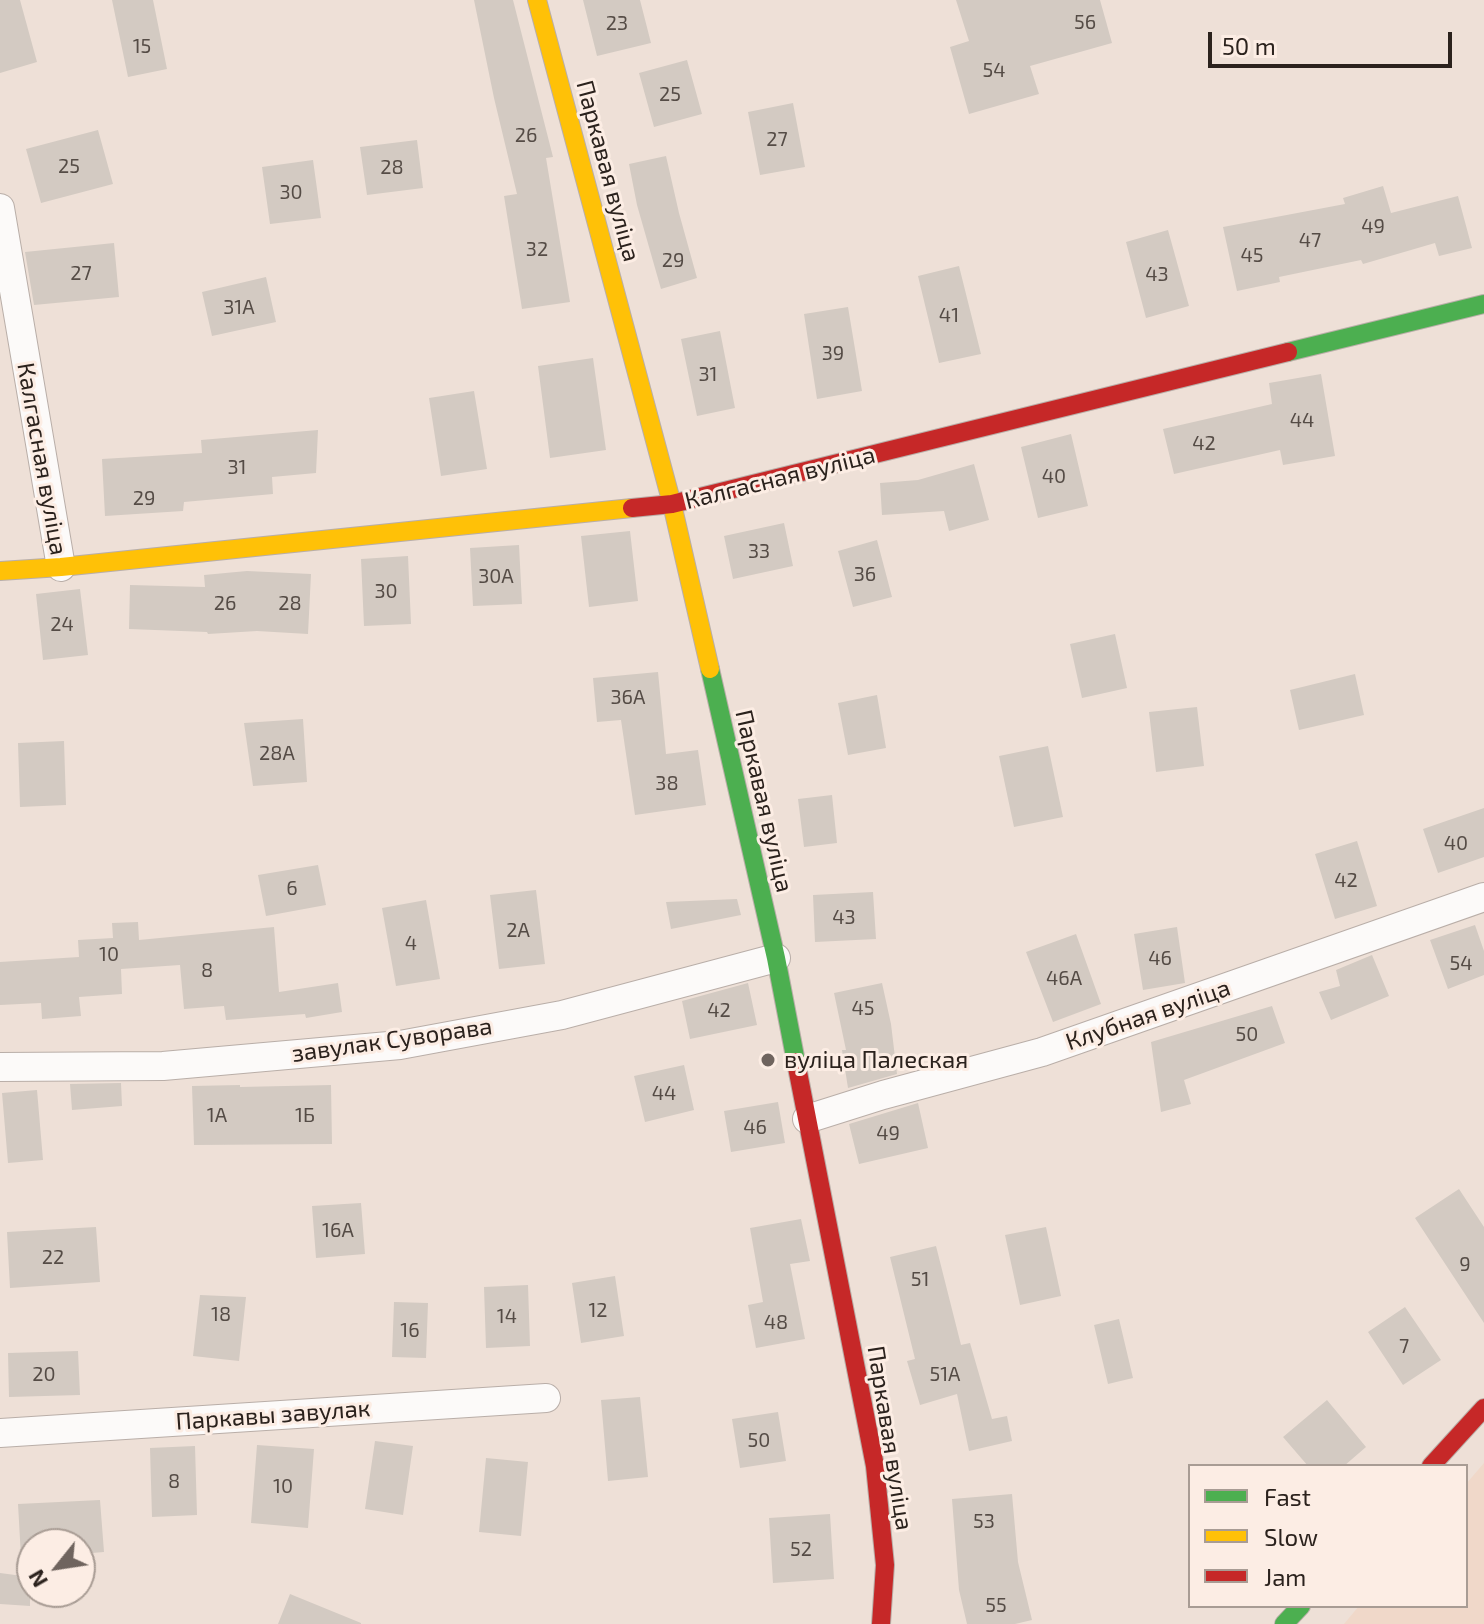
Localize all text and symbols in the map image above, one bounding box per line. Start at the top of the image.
house number: 56 [1074,10,1096,34]
house number: 23 [606,11,628,35]
scale bar [1212,16,1456,66]
text: 50 m [1222,31,1276,60]
house number: 15 [133,34,151,58]
house number: 54 [982,58,1006,82]
street label: Паркавая вуліца [570,77,646,265]
house number: 25 [659,82,681,106]
house number: 26 [515,123,537,147]
house number: 27 [766,127,788,151]
house number: 25 [58,154,80,178]
house number: 28 [380,155,404,179]
house number: 30 [279,180,303,204]
house number: 49 [1361,214,1385,238]
house number: 47 [1299,228,1321,252]
house number: 32 [526,237,548,261]
house number: 45 [1240,243,1264,267]
house number: 29 [662,248,684,272]
house number: 27 [70,261,92,285]
house number: 43 [1145,262,1169,286]
house number: 31А [223,295,255,319]
house number: 41 [939,303,959,327]
house number: 39 [822,341,844,365]
street label: Калгасная вуліца [11,360,73,558]
house number: 31 [698,362,718,386]
house number: 44 [1290,408,1314,432]
house number: 42 [1192,431,1216,455]
street label: Калгасная вуліца [682,440,878,516]
house number: 31 [227,455,247,479]
house number: 40 [1042,464,1066,488]
house number: 29 [133,486,155,510]
house number: 33 [748,539,770,563]
house number: 36 [854,562,876,586]
house number: 30А [478,564,514,588]
house number: 30 [374,579,398,603]
house number: 26 [214,591,236,615]
house number: 28 [278,591,302,615]
house number: 24 [50,612,74,636]
house number: 36А [611,685,645,709]
street label: Паркавая вуліца [729,707,799,895]
house number: 28А [259,741,295,765]
house number: 38 [655,771,679,795]
house number: 40 [1444,831,1468,855]
house number: 42 [1334,868,1358,892]
house number: 6 [286,876,298,900]
house number: 43 [832,905,856,929]
house number: 2А [506,918,530,942]
house number: 4 [405,931,417,955]
house number: 10 [99,942,119,966]
house number: 46 [1148,946,1172,970]
house number: 54 [1449,951,1473,975]
house number: 8 [201,958,213,982]
house number: 46А [1046,966,1082,990]
street label: Клубная вуліца [1062,973,1234,1057]
house number: 45 [851,996,875,1020]
house number: 42 [707,998,731,1022]
street label: завулак Суворава [290,1012,494,1068]
house number: 50 [1236,1022,1258,1046]
place label: вуліца Палеская [784,1046,968,1074]
marker: вуліца Палеская [759,1051,777,1069]
house number: 44 [652,1081,676,1105]
house number: 1А [207,1103,227,1127]
house number: 1Б [295,1103,315,1127]
house number: 46 [743,1115,767,1139]
house number: 49 [876,1121,900,1145]
house number: 16А [322,1218,354,1242]
house number: 22 [42,1245,64,1269]
house number: 9 [1459,1252,1471,1276]
house number: 51 [911,1267,929,1291]
house number: 12 [588,1298,608,1322]
house number: 18 [211,1302,231,1326]
house number: 14 [497,1304,517,1328]
house number: 48 [764,1310,788,1334]
house number: 16 [400,1318,420,1342]
house number: 7 [1399,1334,1409,1358]
street label: Паркавая вуліца [861,1344,919,1532]
house number: 20 [32,1362,56,1386]
house number: 51А [929,1362,961,1386]
street label: Паркавы завулак [175,1394,371,1436]
house number: 50 [748,1428,770,1452]
legend [1188,1464,1468,1608]
house number: 8 [168,1469,180,1493]
house number: 10 [273,1474,293,1498]
text: Fast [1264,1482,1311,1511]
house number: 53 [973,1509,995,1533]
text: Slow [1264,1522,1318,1551]
north arrow [16,1528,96,1608]
house number: 52 [790,1537,812,1561]
text: Jam [1264,1562,1306,1591]
text: N [22,1566,52,1592]
house number: 55 [985,1593,1007,1617]

